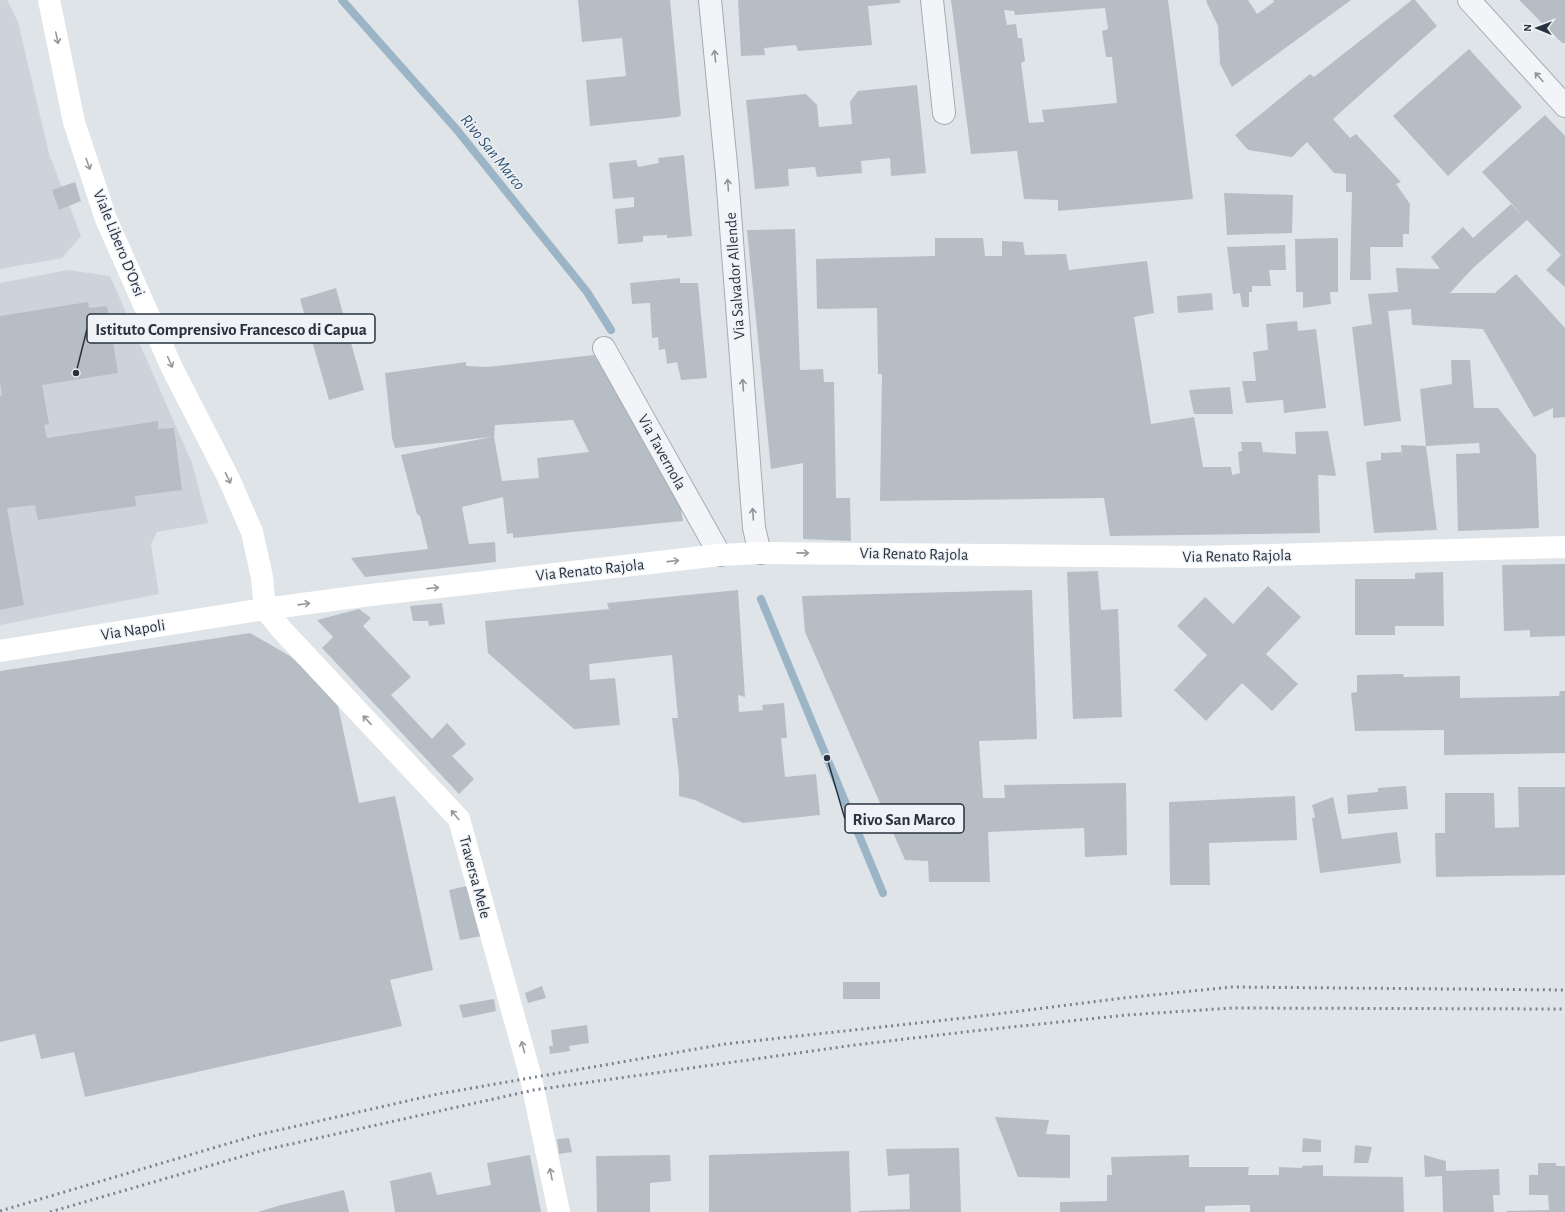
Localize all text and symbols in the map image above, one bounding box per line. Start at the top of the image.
north arrow [1517,8,1557,48]
text: N [1522,24,1533,32]
one-way arrow [53,31,61,44]
one-way arrow [712,50,719,63]
one-way arrow [1534,72,1543,82]
water label: Rivo San Marco [457,111,529,193]
one-way arrow [85,158,92,171]
one-way arrow [724,179,731,192]
street label: Viale Libero D'Orsi [90,187,148,299]
street label: Via Salvador Allende [723,212,747,340]
callout: Istituto Comprensivo Francesco di Capua [87,314,375,343]
text: Istituto Comprensivo Francesco di Capua [95,321,367,338]
one-way arrow [166,355,174,367]
one-way arrow [740,379,747,392]
street label: Via Tavernola [635,412,689,492]
one-way arrow [225,472,232,484]
one-way arrow [750,508,757,521]
street label: Via Renato Rajola [859,545,969,564]
street label: Via Renato Rajola [1182,547,1292,566]
one-way arrow [796,549,809,557]
street label: Via Renato Rajola [535,556,645,585]
one-way arrow [666,557,679,564]
one-way arrow [426,584,439,592]
one-way arrow [297,600,310,608]
street label: Via Napoli [100,617,166,643]
one-way arrow [362,715,372,725]
callout: Rivo San Marco [845,804,964,833]
one-way arrow [451,810,460,821]
text: Rivo San Marco [853,811,955,828]
street label: Traversa Mele [456,834,494,920]
one-way arrow [518,1041,526,1054]
one-way arrow [547,1168,555,1181]

